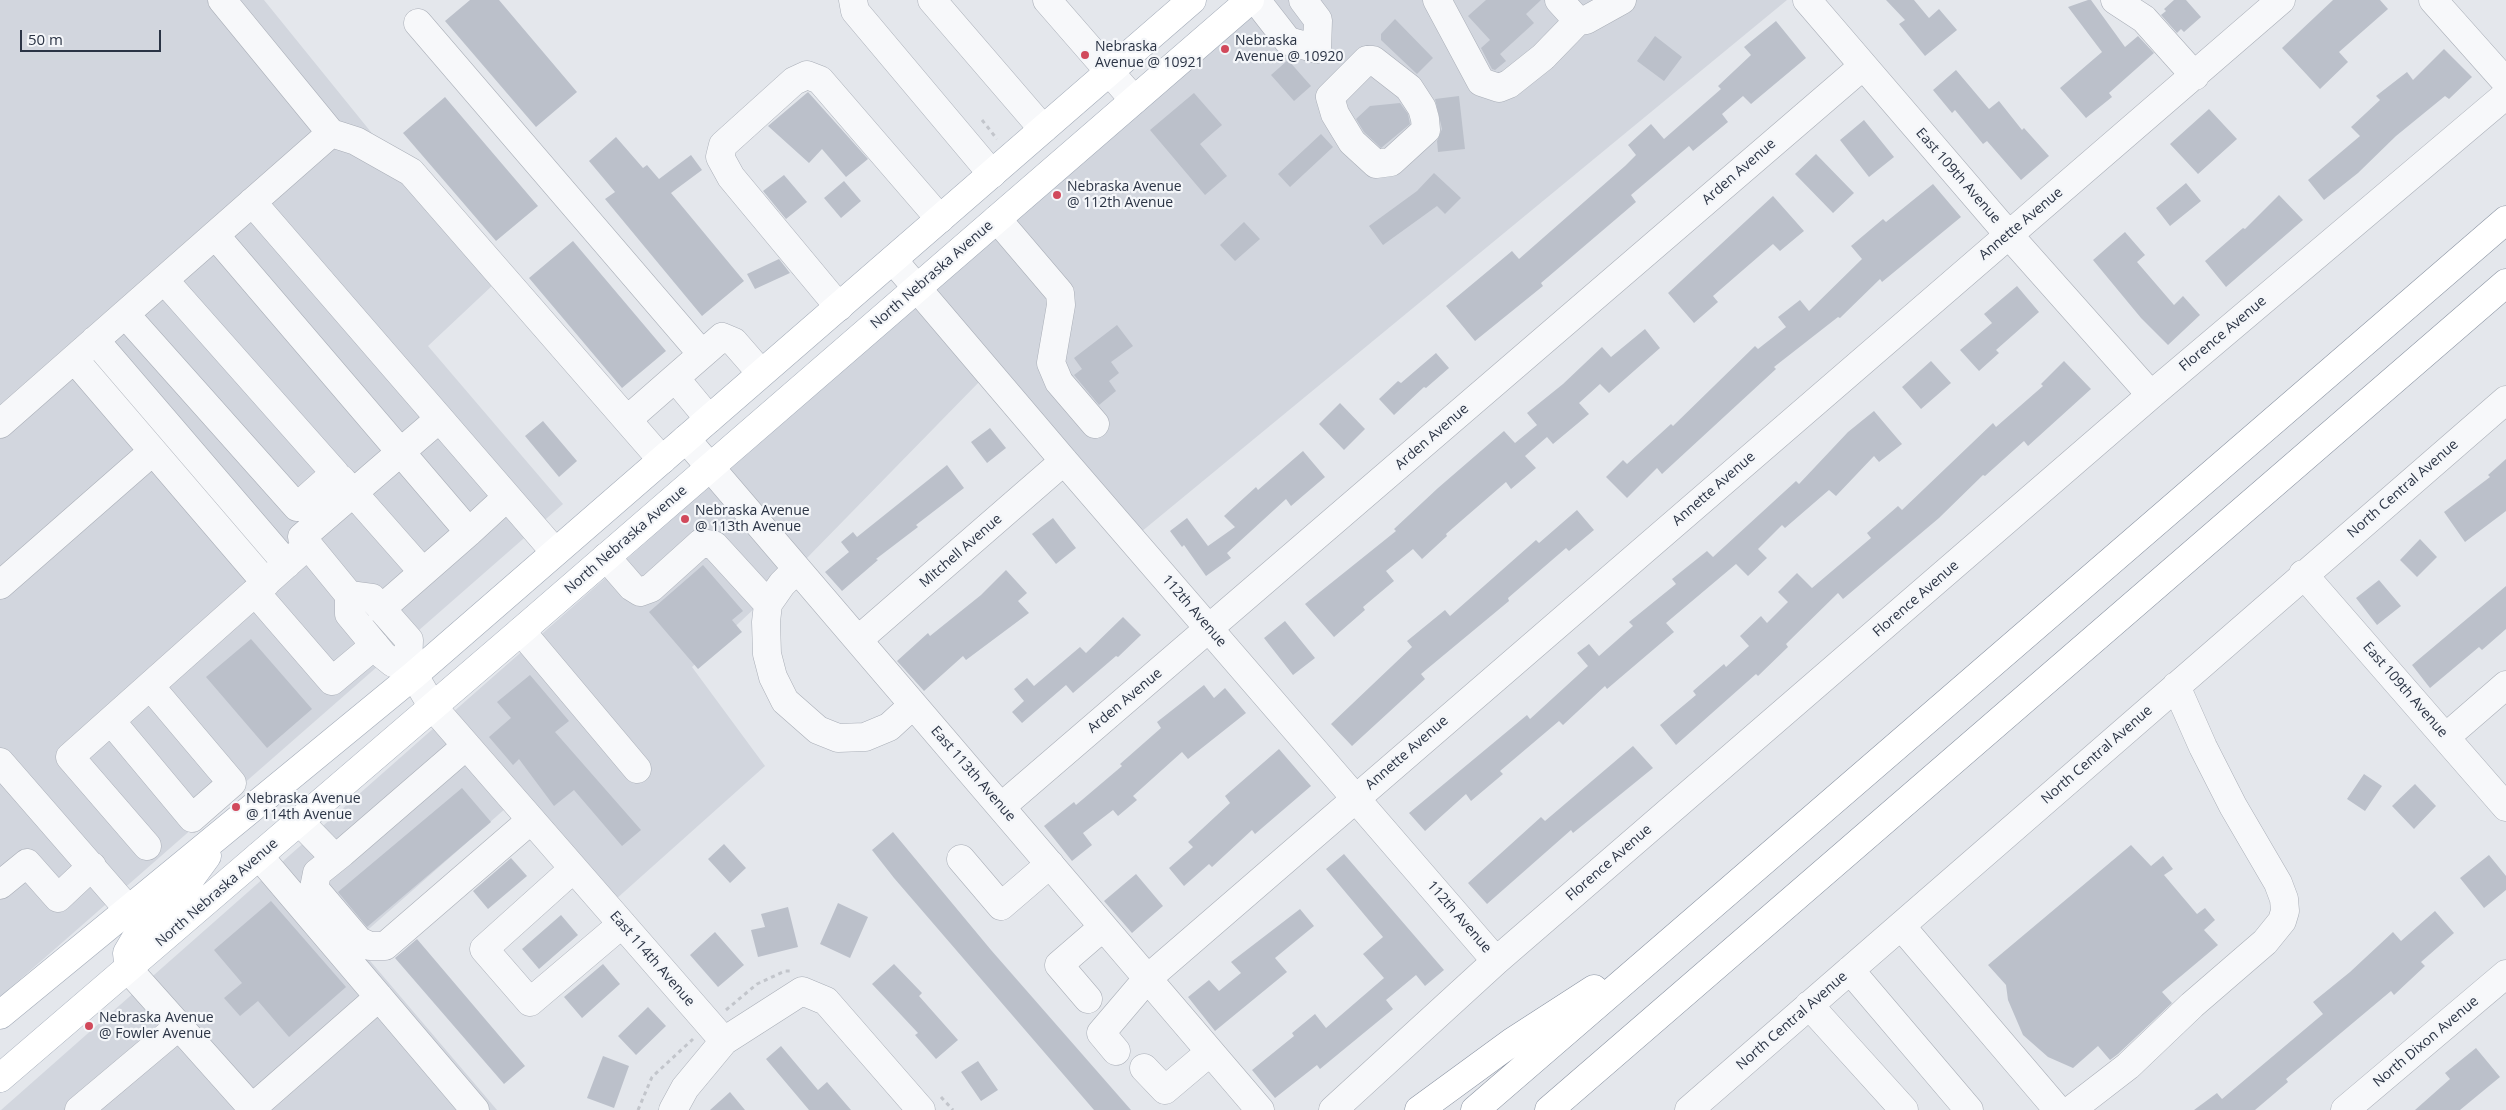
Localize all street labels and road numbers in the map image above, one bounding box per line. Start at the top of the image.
street label: East 109th Avenue [1912,125,2004,227]
street label: Arden Avenue [1699,135,1779,209]
street label: Annette Avenue [1976,184,2066,264]
street label: North Nebraska Avenue [867,217,997,333]
street label: Florence Avenue [2176,293,2270,375]
street label: Arden Avenue [1392,400,1472,474]
street label: North Central Avenue [2344,436,2462,542]
street label: Annette Avenue [1669,449,1759,529]
street label: North Nebraska Avenue [561,482,691,598]
street label: Mitchell Avenue [916,511,1006,591]
street label: Florence Avenue [1870,557,1962,641]
street label: 112th Avenue [1158,572,1230,650]
street label: East 109th Avenue [2359,639,2451,741]
street label: Arden Avenue [1084,665,1166,737]
street label: North Central Avenue [2038,702,2156,808]
street label: Annette Avenue [1362,713,1452,793]
street label: East 113th Avenue [927,723,1019,825]
street label: Florence Avenue [1563,821,1655,905]
street label: North Nebraska Avenue [152,835,282,951]
street label: 112th Avenue [1423,878,1495,956]
street label: East 114th Avenue [606,908,698,1010]
street label: North Central Avenue [1733,968,1851,1074]
street label: North Dixon Avenue [2370,993,2482,1091]

